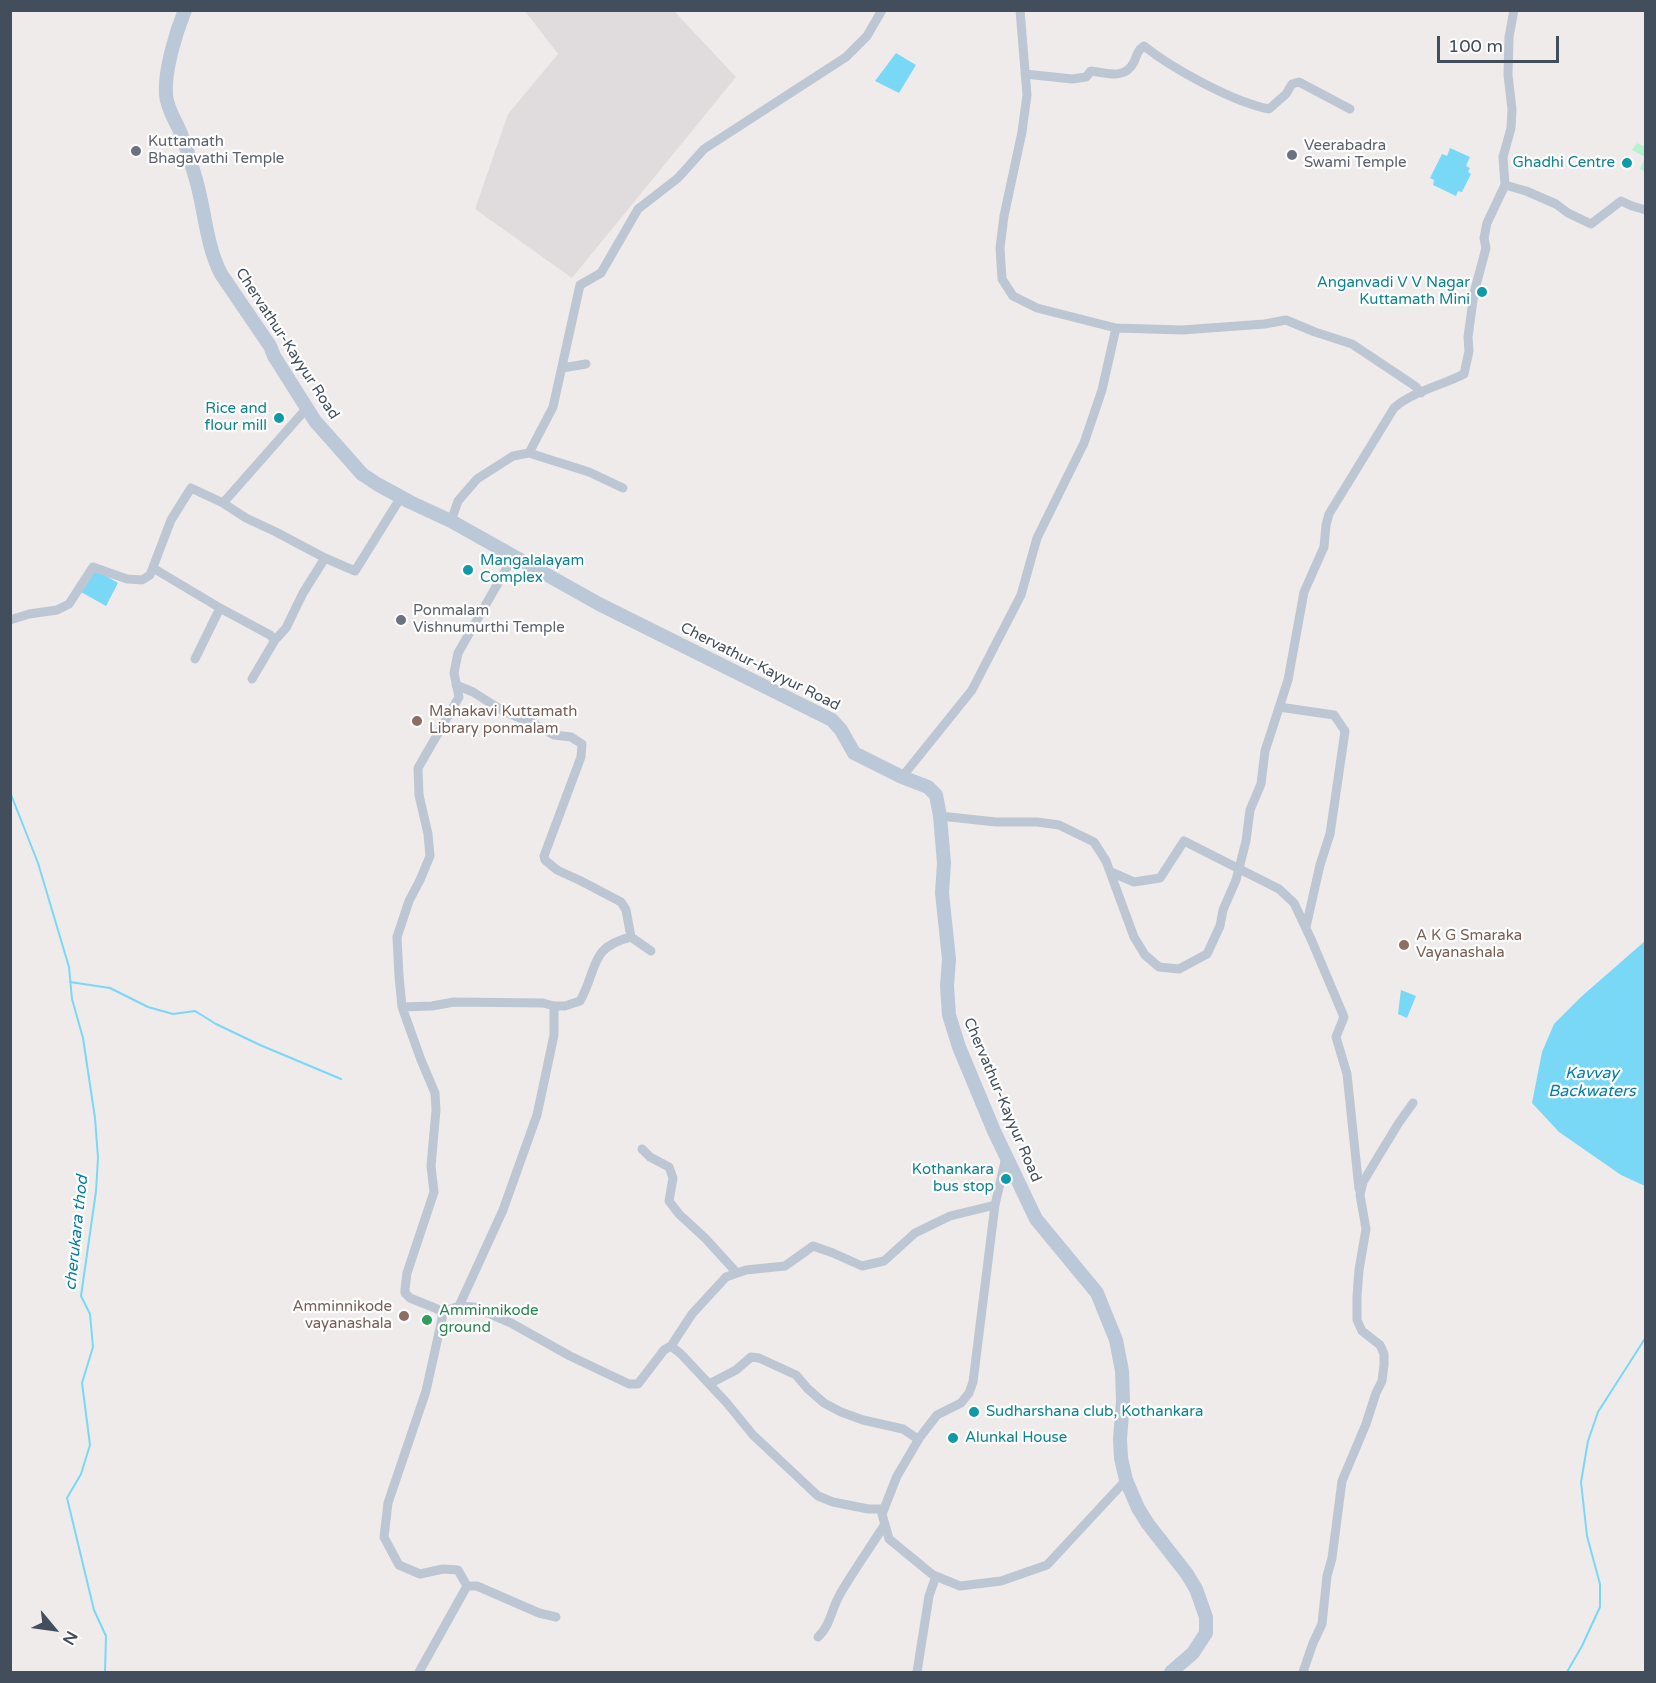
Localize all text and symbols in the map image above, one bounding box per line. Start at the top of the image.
scale bar [1440,24,1562,62]
text: 100 m [1448,35,1503,57]
place label: Kuttamath Bhagavathi Temple [148,133,284,168]
place label: Veerabadra Swami Temple [1304,137,1407,172]
marker: Kuttamath Bhagavathi Temple [129,144,143,158]
marker: Veerabadra Swami Temple [1285,148,1299,162]
place label: Ghadhi Centre [1512,154,1615,172]
marker: Ghadhi Centre [1620,156,1634,170]
street label: Chervathur-Kayyur Road [231,265,343,423]
place label: Anganvadi V V Nagar Kuttamath Mini [1317,274,1470,309]
marker: Anganvadi V V Nagar Kuttamath Mini [1475,285,1489,299]
place label: Rice and flour mill [205,400,267,435]
marker: Rice and flour mill [272,411,286,425]
place label: Mangalalayam Complex [480,552,584,587]
marker: Mangalalayam Complex [461,563,475,577]
place label: Ponmalam Vishnumurthi Temple [413,602,565,637]
marker: Ponmalam Vishnumurthi Temple [394,613,408,627]
street label: Chervathur-Kayyur Road [677,619,843,715]
place label: Mahakavi Kuttamath Library ponmalam [429,703,577,738]
marker: Mahakavi Kuttamath Library ponmalam [410,714,424,728]
place label: A K G Smaraka Vayanashala [1416,927,1522,962]
marker: A K G Smaraka Vayanashala [1397,938,1411,952]
street label: Chervathur-Kayyur Road [959,1015,1045,1185]
water label: Kavvay Backwaters [1548,1064,1636,1102]
place label: Kothankara bus stop [912,1161,994,1196]
marker: Kothankara bus stop [999,1172,1013,1186]
water label: cherukara thod [61,1174,93,1292]
place label: Amminnikode vayanashala [293,1298,392,1333]
place label: Amminnikode ground [439,1302,538,1337]
marker: Amminnikode vayanashala [397,1309,411,1323]
marker: Amminnikode ground [420,1313,434,1327]
place label: Sudharshana club, Kothankara [986,1403,1203,1421]
marker: Sudharshana club, Kothankara [967,1405,981,1419]
place label: Alunkal House [965,1429,1067,1447]
marker: Alunkal House [946,1431,960,1445]
north arrow [24,1599,84,1659]
text: N [58,1627,82,1648]

